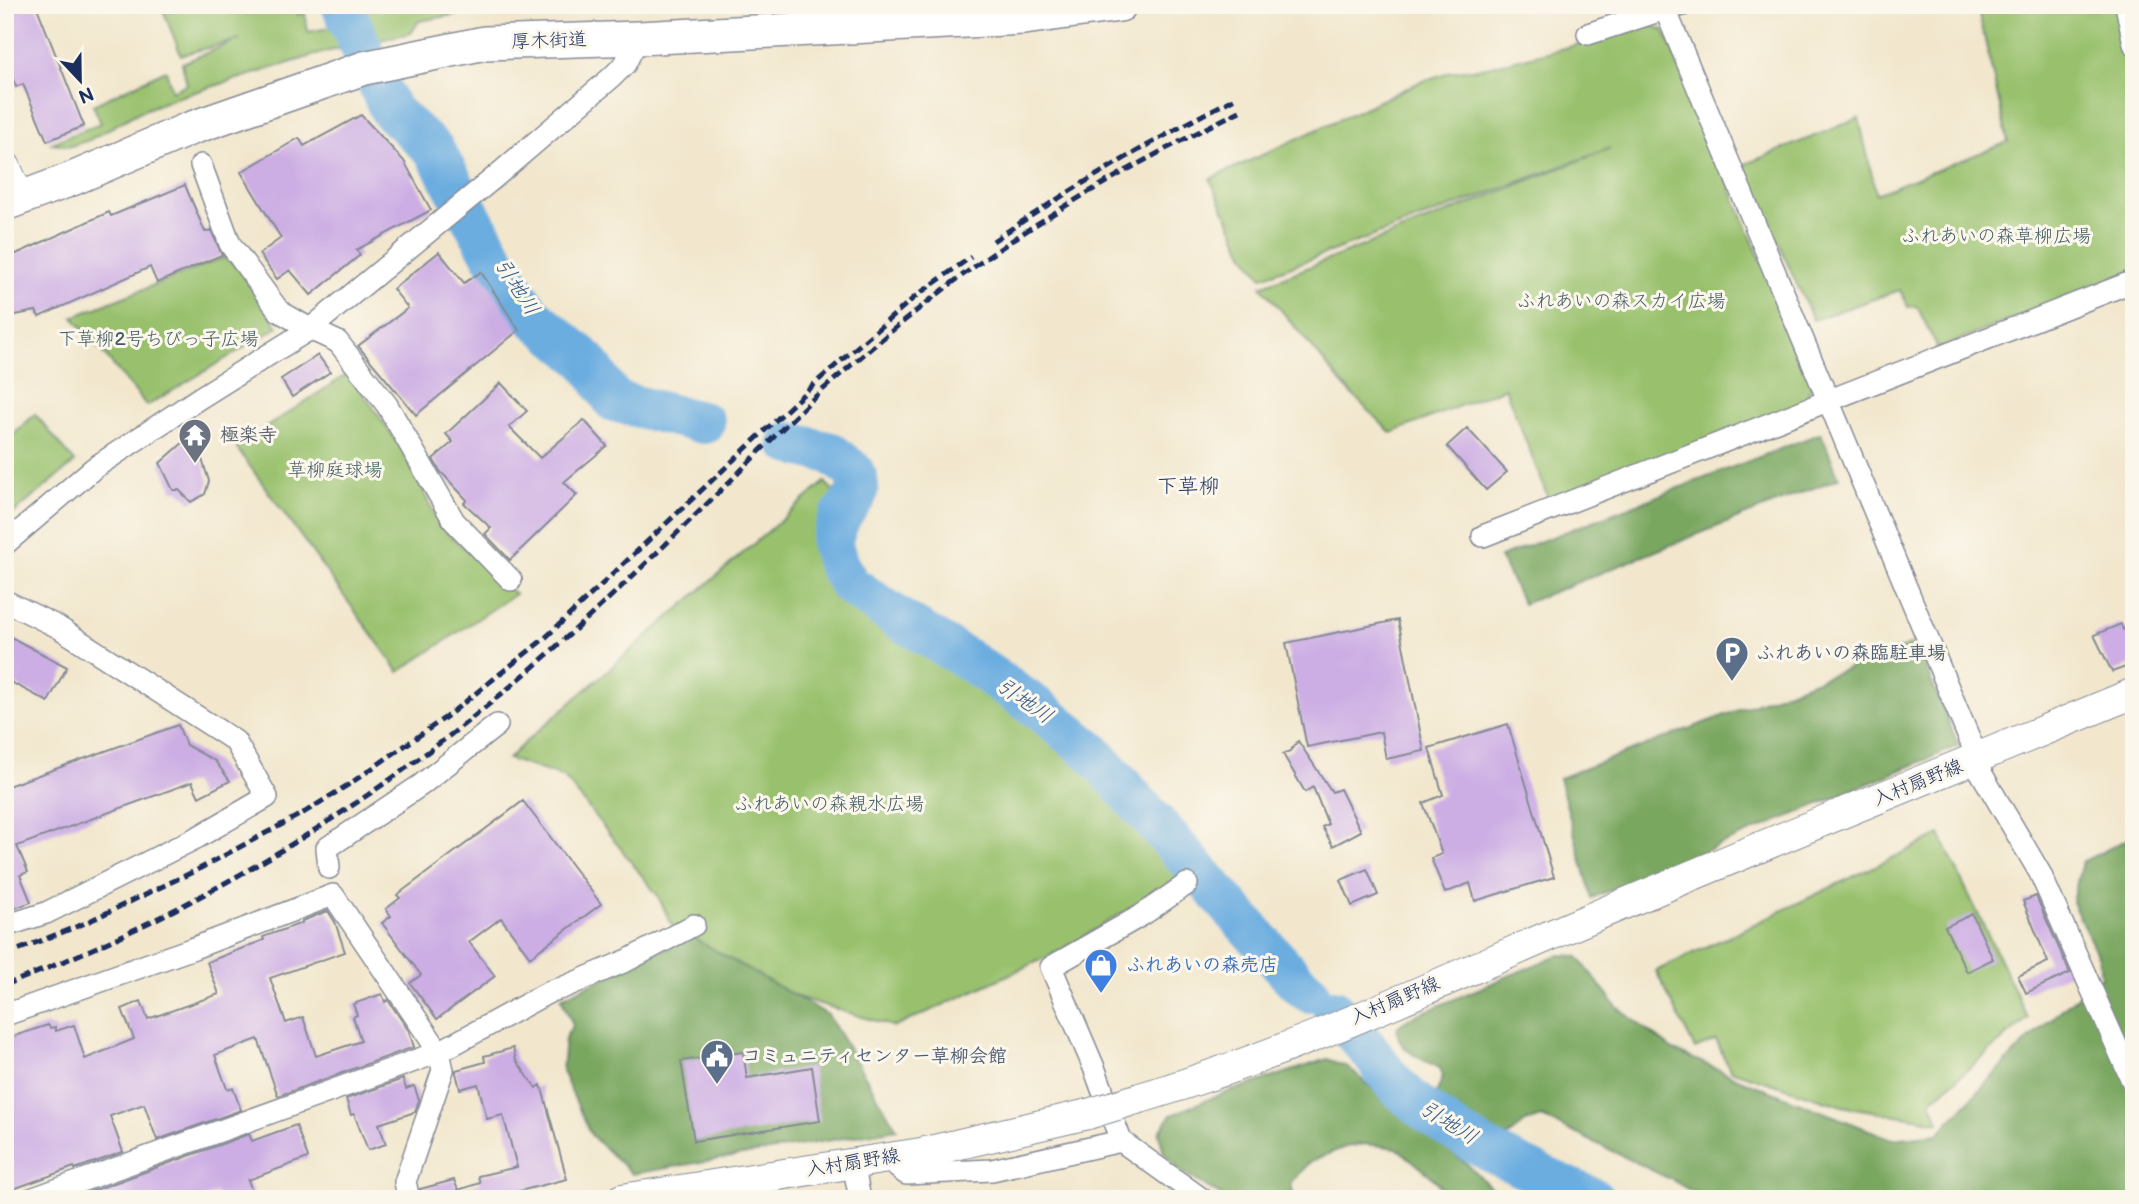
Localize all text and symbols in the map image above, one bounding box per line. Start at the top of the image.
street label: 厚木街道 [511,28,587,54]
north arrow [46,46,116,116]
text: N [75,81,97,108]
park label: ふれあいの森草柳広場 [1901,225,2091,248]
water label: 引地川 [489,254,545,320]
park label: ふれあいの森スカイ広場 [1516,290,1726,313]
park label: 下草柳2号ちびっ子広場 [57,328,259,351]
temple icon: 極楽寺 [176,416,214,465]
place label: 極楽寺 [220,424,277,447]
park label: 草柳庭球場 [287,459,383,482]
district label: 下草柳 [1157,474,1220,499]
parking icon: ふれあいの森臨駐車場 [1713,634,1751,683]
place label: ふれあいの森臨駐車場 [1756,642,1946,665]
water label: 引地川 [992,673,1058,729]
street label: 入村扇野線 [1870,755,1966,811]
park label: ふれあいの森親水広場 [734,793,924,816]
shop icon: ふれあいの森売店 [1082,946,1120,995]
place label: ふれあいの森売店 [1126,954,1278,977]
street label: 入村扇野線 [1347,972,1443,1030]
public building icon: コミュニティセンター草柳会館 [698,1037,736,1086]
place label: コミュニティセンター草柳会館 [742,1045,1007,1068]
water label: 引地川 [1416,1096,1482,1150]
street label: 入村扇野線 [804,1144,902,1182]

